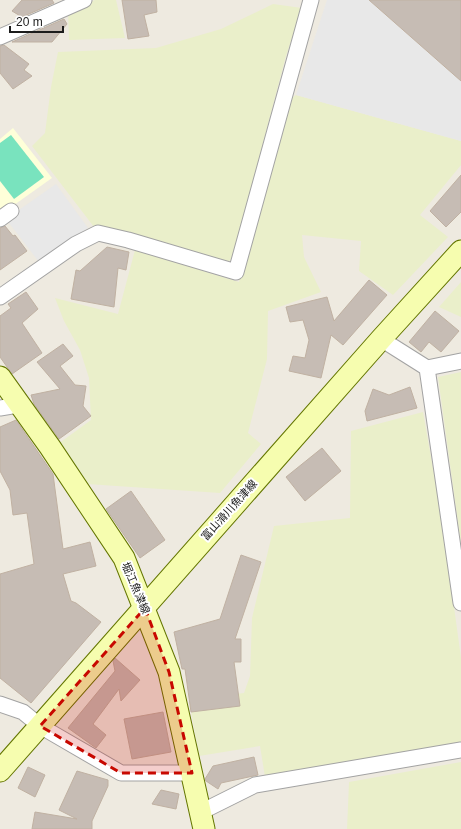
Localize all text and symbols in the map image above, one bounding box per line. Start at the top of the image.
scale bar [10,8,63,34]
text: 20 m [16,15,43,29]
street label: 富山滑川魚津線 [199,477,259,543]
street label: 堀江魚津線 [120,560,152,616]

